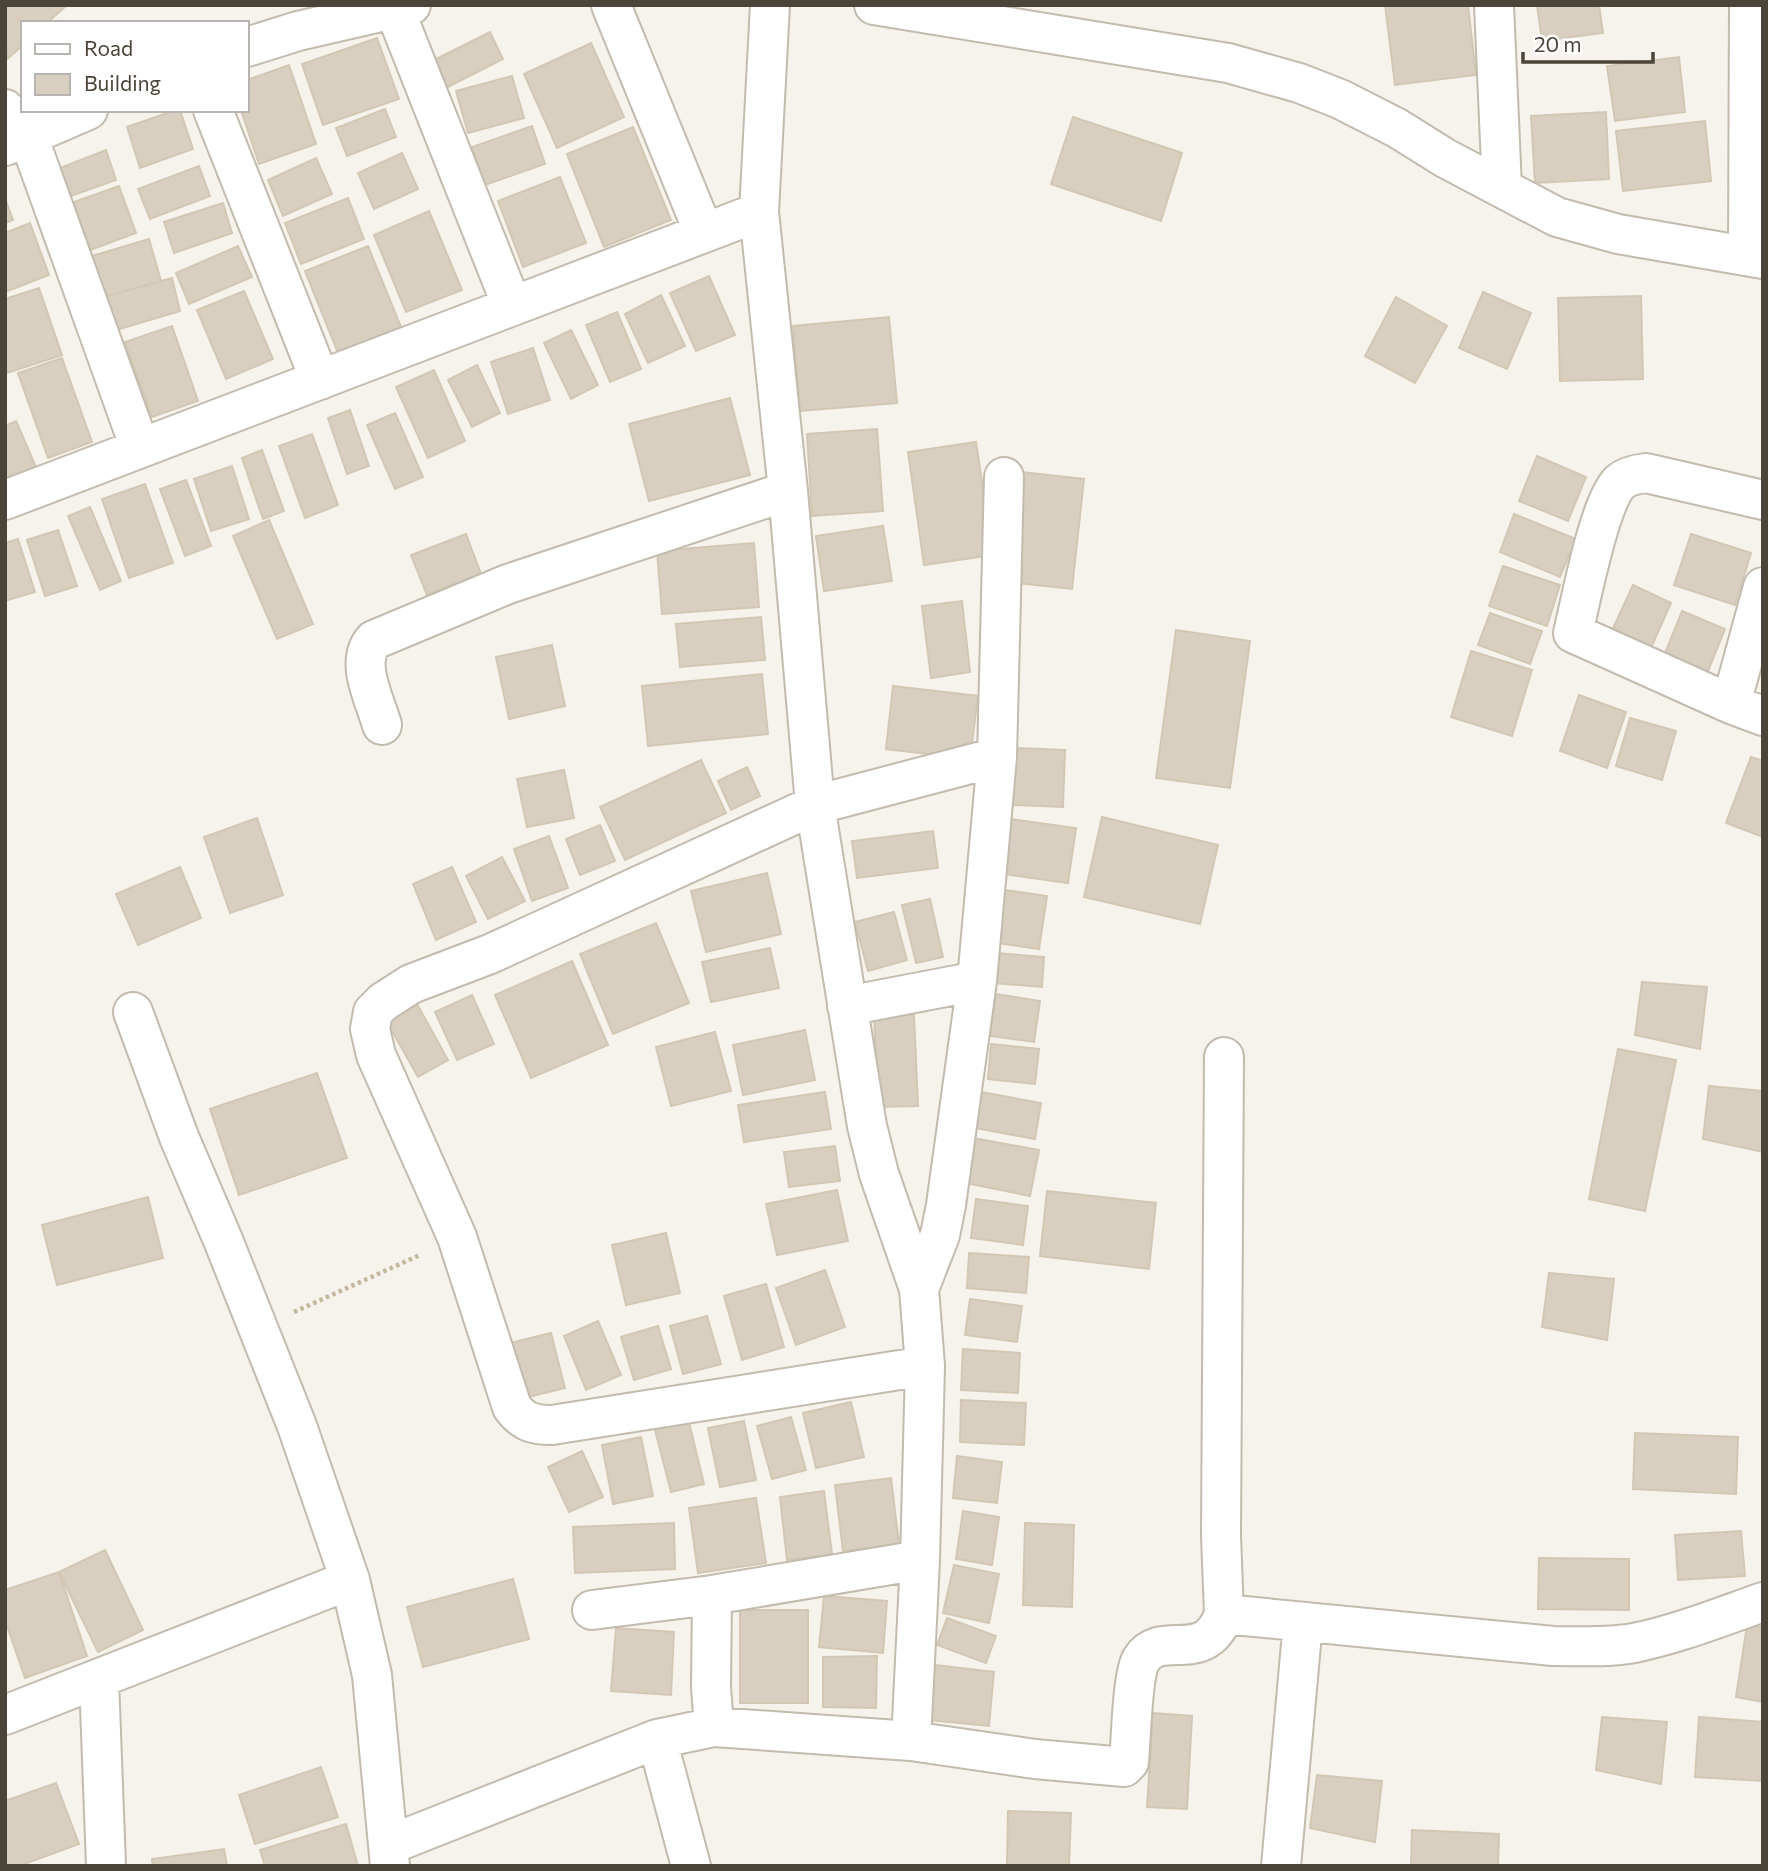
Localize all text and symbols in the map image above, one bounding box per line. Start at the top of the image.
legend [21,21,248,112]
scale bar [1523,21,1652,65]
text: 20 m [1534,31,1582,56]
text: Road [84,35,133,60]
text: Building [84,70,161,95]

